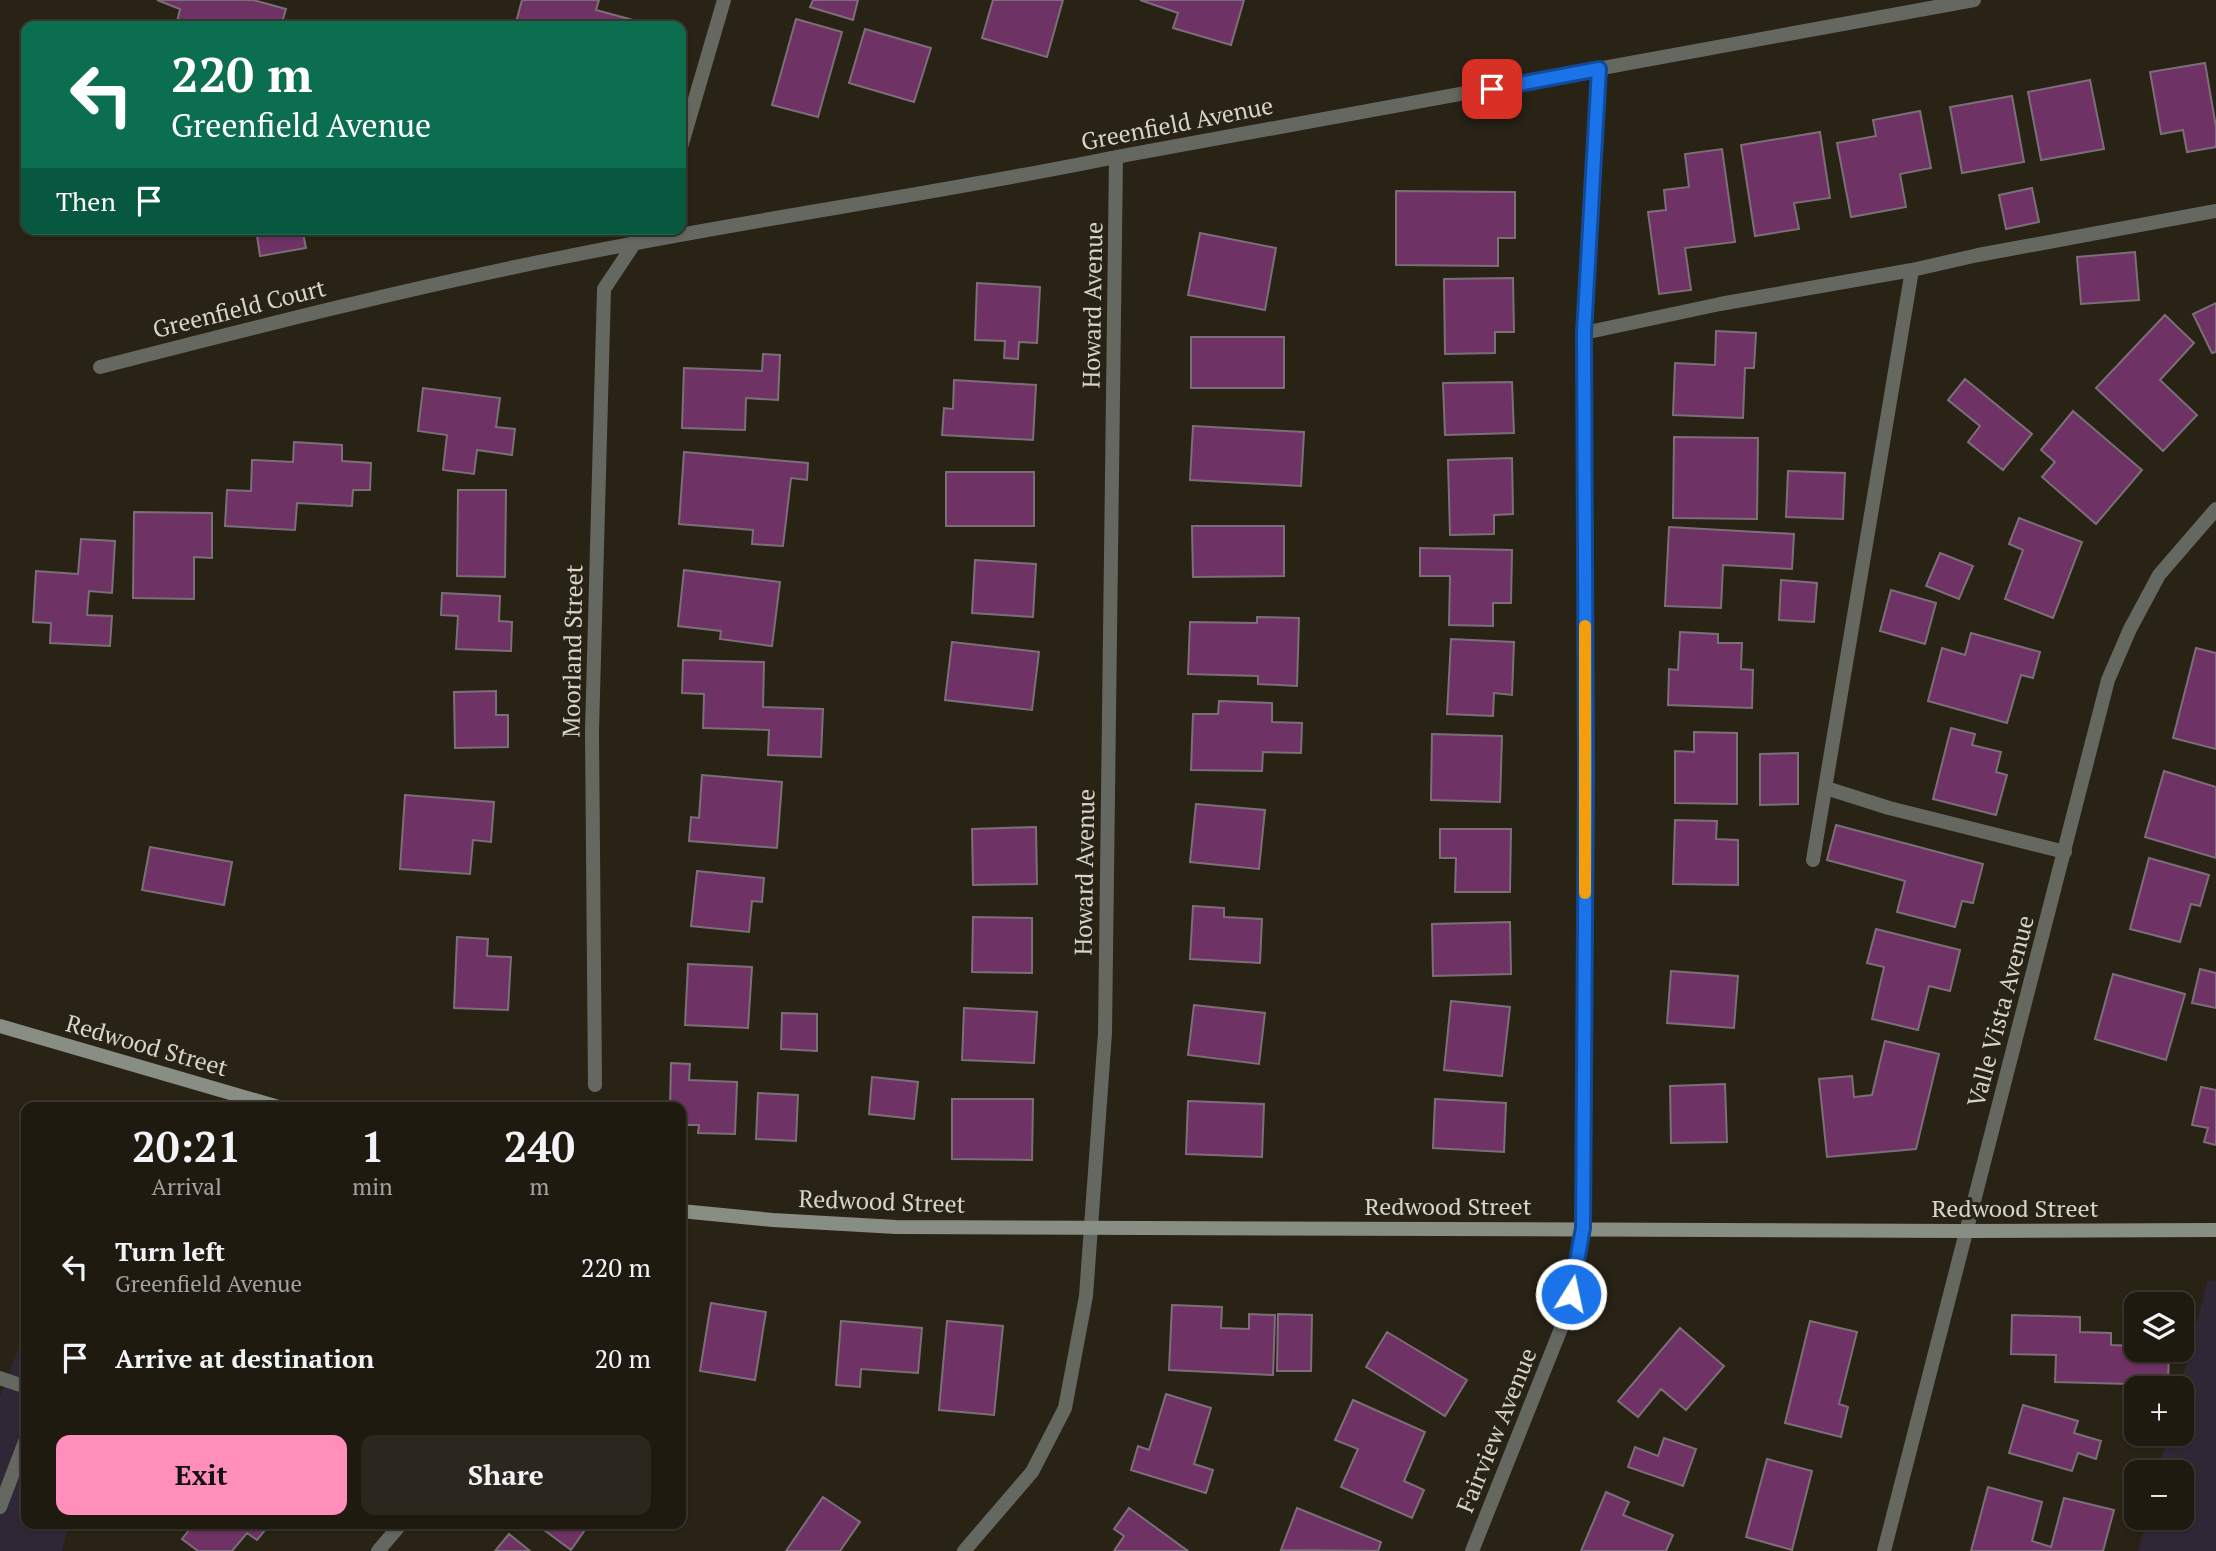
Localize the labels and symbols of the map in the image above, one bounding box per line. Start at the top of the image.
pin [1462,59,1522,119]
street label: Greenfield Avenue [1078,89,1276,157]
street label: Howard Avenue [1075,221,1109,389]
street label: Greenfield Court [149,271,329,345]
street label: Moorland Street [554,564,590,738]
street label: Howard Avenue [1067,788,1101,956]
street label: Valle Vista Avenue [1959,912,2041,1110]
street label: Redwood Street [62,1007,232,1083]
street label: Redwood Street [798,1182,966,1220]
street label: Redwood Street [1364,1190,1532,1222]
street label: Redwood Street [1931,1192,2099,1224]
position arrow [1534,1257,1608,1331]
street label: Fairview Avenue [1448,1343,1544,1517]

